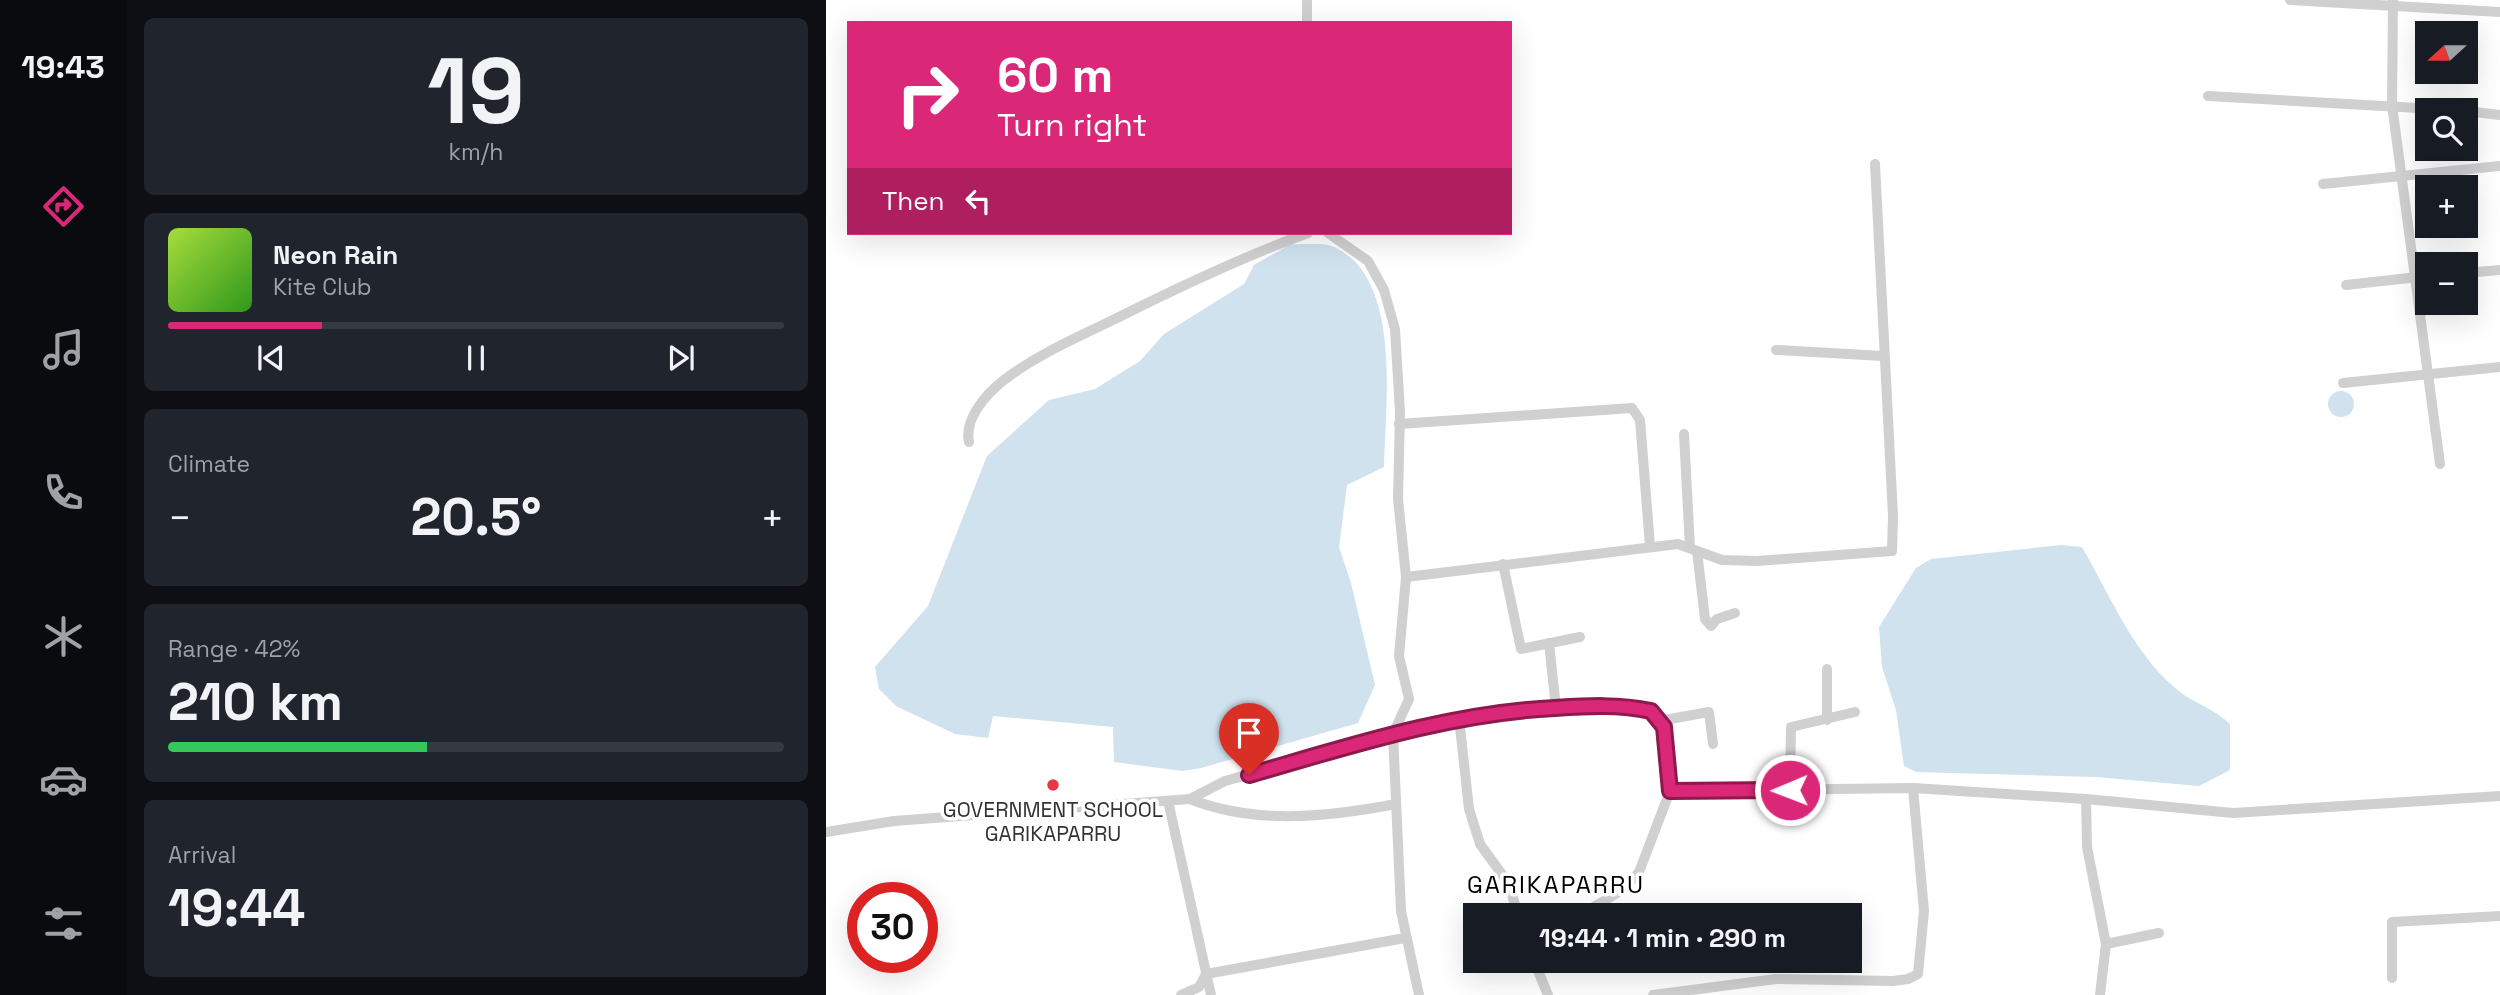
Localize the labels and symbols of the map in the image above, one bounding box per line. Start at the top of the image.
north arrow [2415,21,2478,84]
pin [1219,703,1279,775]
position arrow [1753,753,1827,827]
marker: GOVERNMENT SCHOOL GARIKAPARRU [1045,777,1061,793]
place label: GOVERNMENT SCHOOL GARIKAPARRU [943,796,1163,847]
district label: GARIKAPARRU [1467,869,1645,900]
speed limit sign: 30 [847,882,938,973]

